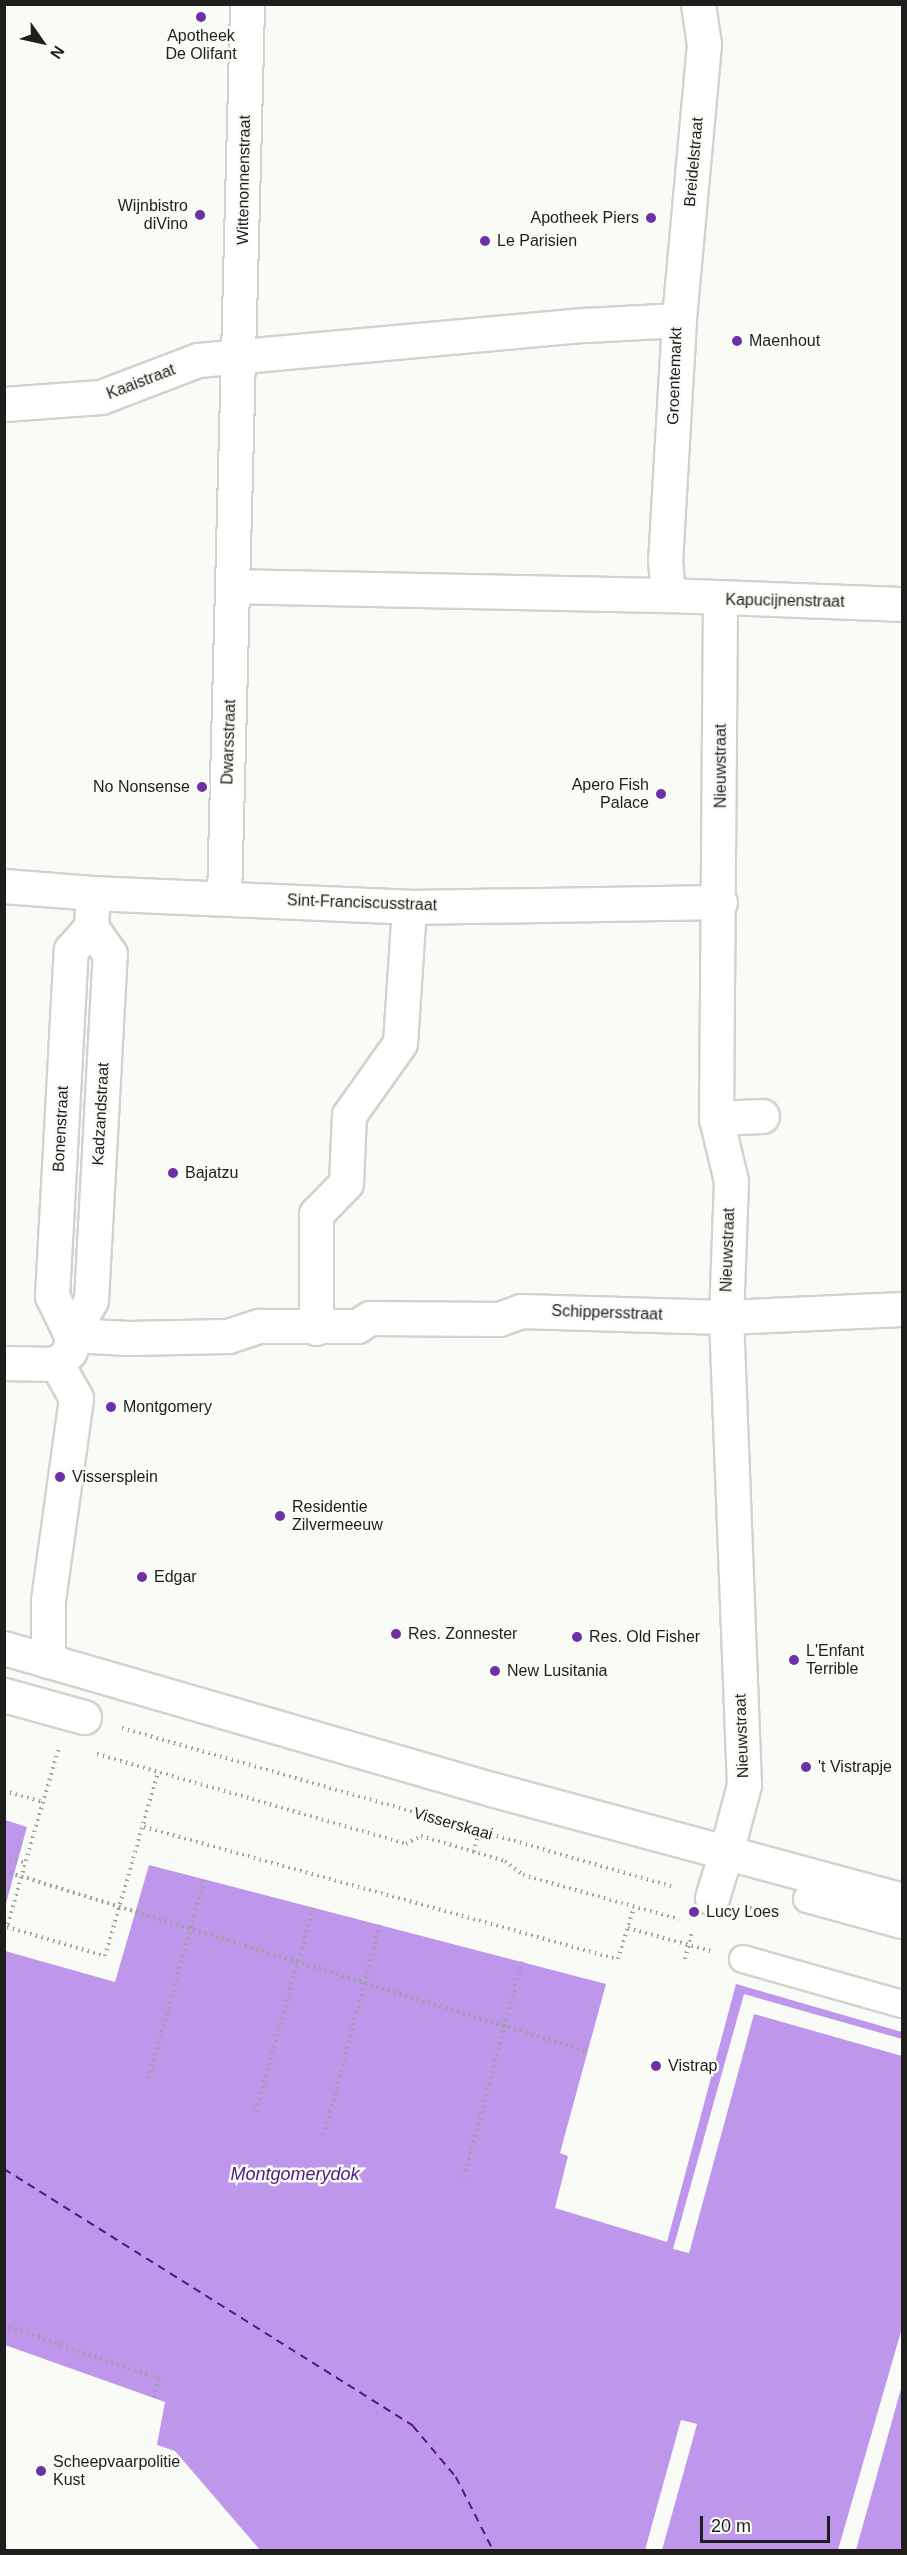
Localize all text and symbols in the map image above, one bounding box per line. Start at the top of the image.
marker: Apotheek De Olifant [194,10,208,24]
north arrow [12,12,72,72]
place label: Apotheek De Olifant [165,26,237,64]
text: N [47,43,68,62]
street label: Wittenonnenstraat [233,115,255,245]
street label: Breidelstraat [681,116,707,208]
place label: Wijnbistro diVino [118,196,188,234]
marker: Wijnbistro diVino [193,208,207,222]
place label: Apotheek Piers [530,208,639,228]
marker: Apotheek Piers [644,211,658,225]
place label: Le Parisien [497,231,577,251]
marker: Le Parisien [478,234,492,248]
street label: Groentemarkt [664,327,686,425]
place label: Maenhout [749,331,820,351]
marker: Maenhout [730,334,744,348]
street label: Kaaistraat [104,360,178,404]
street label: Kapucijnenstraat [725,590,845,612]
street label: Dwarsstraat [218,699,240,785]
street label: Nieuwstraat [711,724,731,808]
place label: Apero Fish Palace [572,775,649,813]
place label: No Nonsense [93,777,190,797]
marker: No Nonsense [195,780,209,794]
marker: Apero Fish Palace [654,787,668,801]
street label: Sint-Franciscusstraat [287,891,437,915]
street label: Kadzandstraat [89,1062,113,1166]
street label: Bonenstraat [49,1085,73,1173]
place label: Bajatzu [185,1163,238,1183]
marker: Bajatzu [166,1166,180,1180]
street label: Nieuwstraat [717,1207,739,1293]
street label: Schippersstraat [551,1301,663,1325]
place label: Montgomery [123,1397,212,1417]
marker: Montgomery [104,1400,118,1414]
place label: Vissersplein [72,1467,158,1487]
marker: Vissersplein [53,1470,67,1484]
place label: Residentie Zilvermeeuw [292,1497,383,1535]
marker: Residentie Zilvermeeuw [273,1509,287,1523]
place label: Edgar [154,1567,197,1587]
marker: Edgar [135,1570,149,1584]
place label: Res. Zonnester [408,1624,517,1644]
marker: Res. Zonnester [389,1627,403,1641]
place label: Res. Old Fisher [589,1627,700,1647]
marker: Res. Old Fisher [570,1630,584,1644]
place label: L'Enfant Terrible [806,1641,864,1679]
marker: L'Enfant Terrible [787,1653,801,1667]
place label: New Lusitania [507,1661,608,1681]
marker: New Lusitania [488,1664,502,1678]
street label: Nieuwstraat [731,1693,753,1779]
place label: 't Vistrapje [818,1757,892,1777]
marker: 't Vistrapje [799,1760,813,1774]
street label: Visserskaai [411,1804,495,1844]
place label: Lucy Loes [706,1902,779,1922]
marker: Lucy Loes [687,1905,701,1919]
place label: Vistrap [668,2056,718,2076]
marker: Vistrap [649,2059,663,2073]
water label: Montgomerydok [230,2163,360,2185]
place label: Scheepvaarpolitie Kust [53,2452,180,2490]
marker: Scheepvaarpolitie Kust [34,2464,48,2478]
scale bar [703,2504,834,2542]
text: 20 m [711,2516,751,2536]

